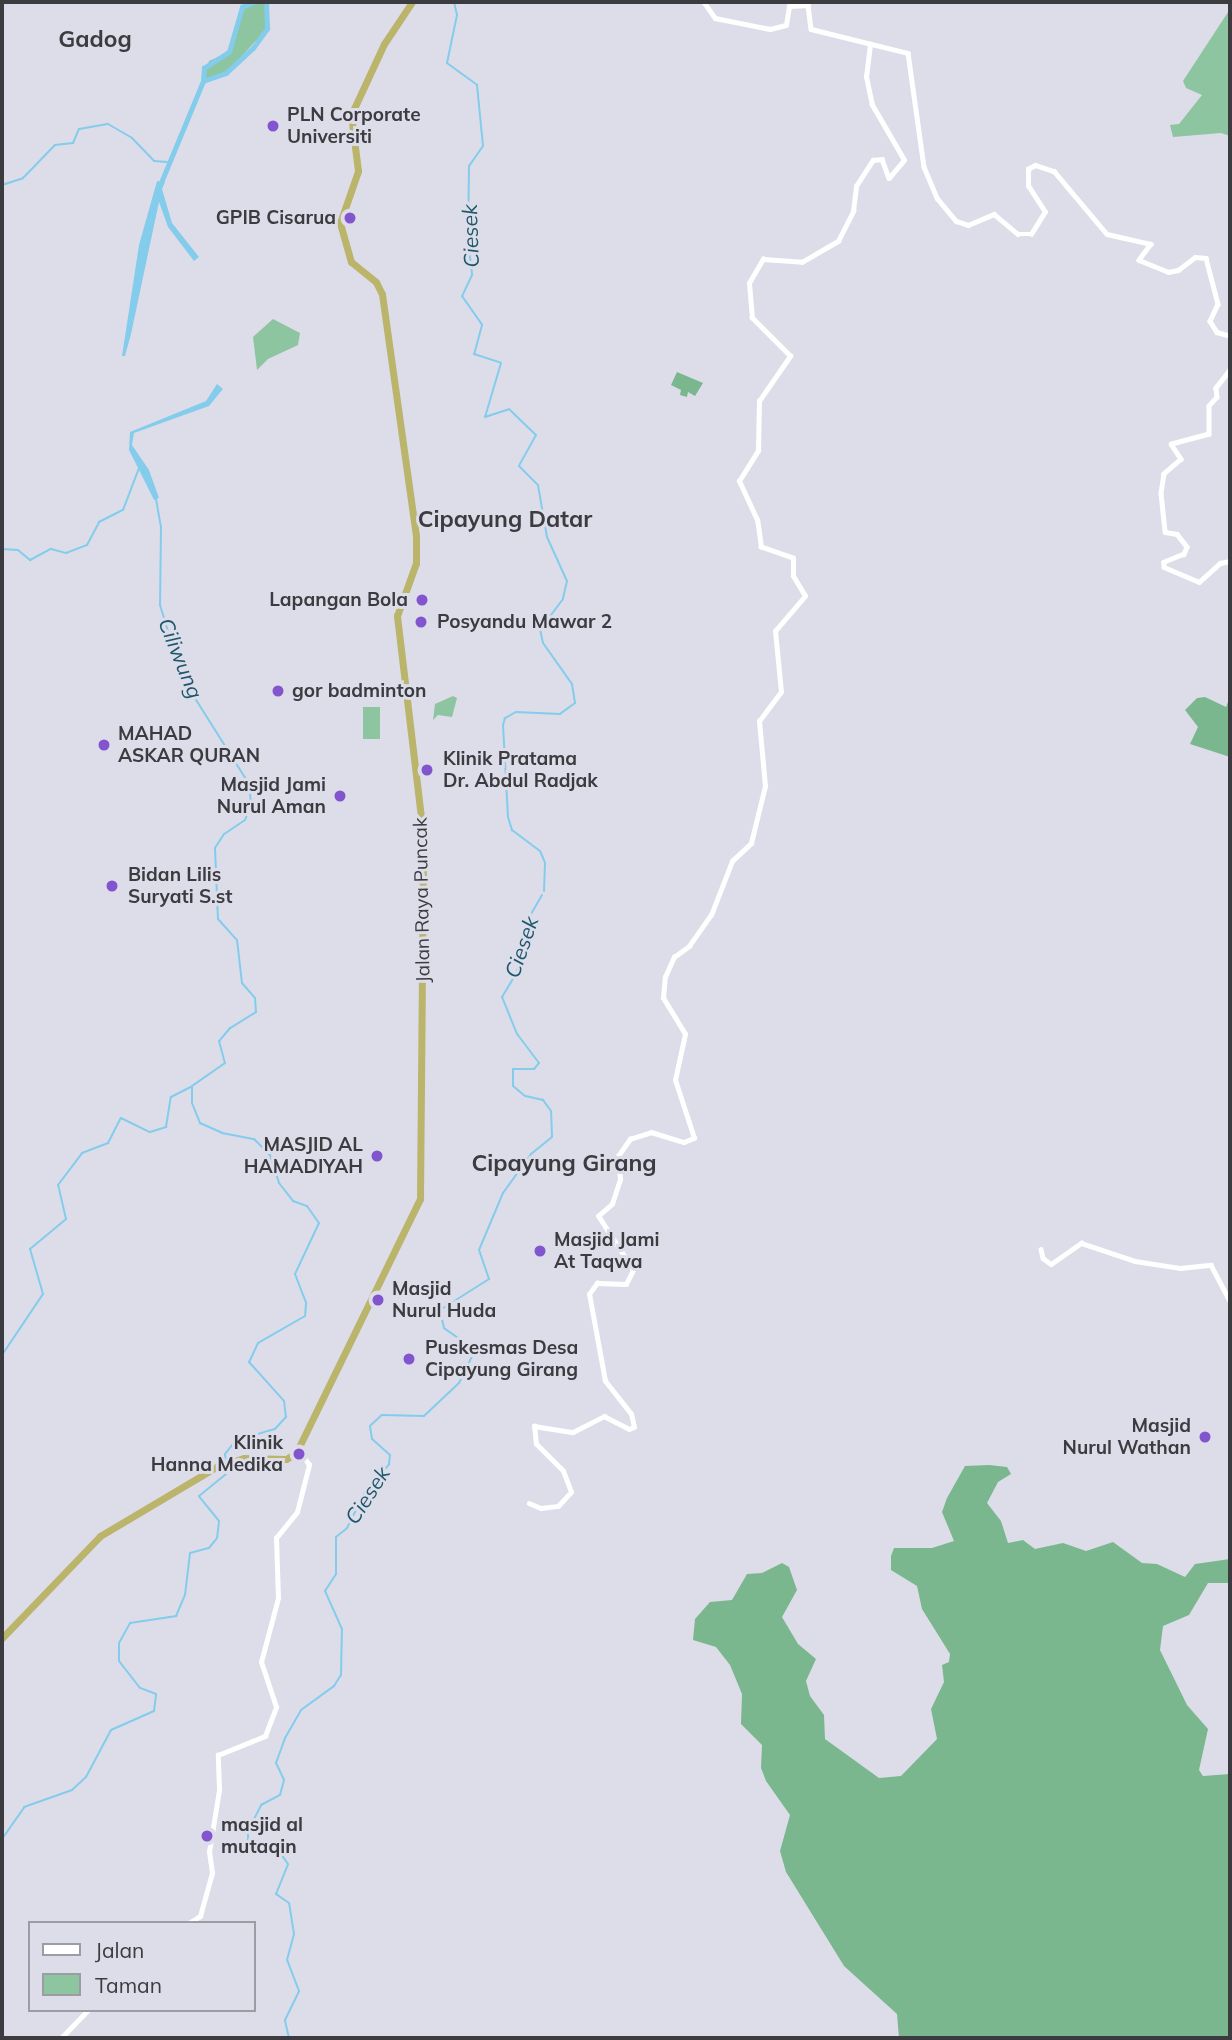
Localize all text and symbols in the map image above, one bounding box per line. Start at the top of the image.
district label: Gadog [58,25,132,53]
place label: PLN Corporate Universiti [287,104,421,148]
marker: PLN Corporate Universiti [265,118,281,134]
water label: Ciesek [456,204,484,268]
place label: GPIB Cisarua [216,207,336,229]
marker: GPIB Cisarua [342,210,358,226]
district label: Cipayung Datar [418,505,592,533]
place label: Lapangan Bola [269,589,408,611]
marker: Lapangan Bola [414,592,430,608]
place label: Posyandu Mawar 2 [437,611,612,633]
marker: Posyandu Mawar 2 [411,612,431,632]
water label: Ciliwung [153,614,209,702]
place label: gor badminton [292,680,426,702]
marker: gor badminton [270,683,286,699]
place label: MAHAD ASKAR QURAN [118,723,260,767]
marker: MAHAD ASKAR QURAN [96,737,112,753]
place label: Klinik Pratama Dr. Abdul Radjak [443,748,598,792]
marker: Klinik Pratama Dr. Abdul Radjak [417,760,437,780]
place label: Masjid Jami Nurul Aman [217,774,326,818]
marker: Masjid Jami Nurul Aman [332,788,348,804]
street label: Jalan Raya Puncak [409,817,435,983]
place label: Bidan Lilis Suryati S.st [128,864,232,908]
marker: Bidan Lilis Suryati S.st [102,876,122,896]
water label: Ciesek [499,913,543,981]
place label: MASJID AL HAMADIYAH [244,1134,363,1178]
marker: MASJID AL HAMADIYAH [369,1148,385,1164]
district label: Cipayung Girang [471,1149,657,1177]
place label: Masjid Jami At Taqwa [554,1229,659,1273]
marker: Masjid Jami At Taqwa [532,1243,548,1259]
place label: Masjid Nurul Huda [392,1278,496,1322]
marker: Masjid Nurul Huda [370,1292,386,1308]
place label: Puskesmas Desa Cipayung Girang [425,1337,578,1381]
marker: Puskesmas Desa Cipayung Girang [399,1349,419,1369]
place label: Masjid Nurul Wathan [1063,1415,1191,1459]
marker: Masjid Nurul Wathan [1197,1429,1213,1445]
place label: Klinik Hanna Medika [151,1432,283,1476]
marker: Klinik Hanna Medika [289,1444,309,1464]
water label: Ciesek [339,1462,395,1528]
place label: masjid al mutaqin [221,1814,303,1858]
marker: masjid al mutaqin [199,1828,215,1844]
legend [28,1921,256,2012]
text: Jalan [95,1937,144,1963]
text: Taman [95,1972,162,1998]

